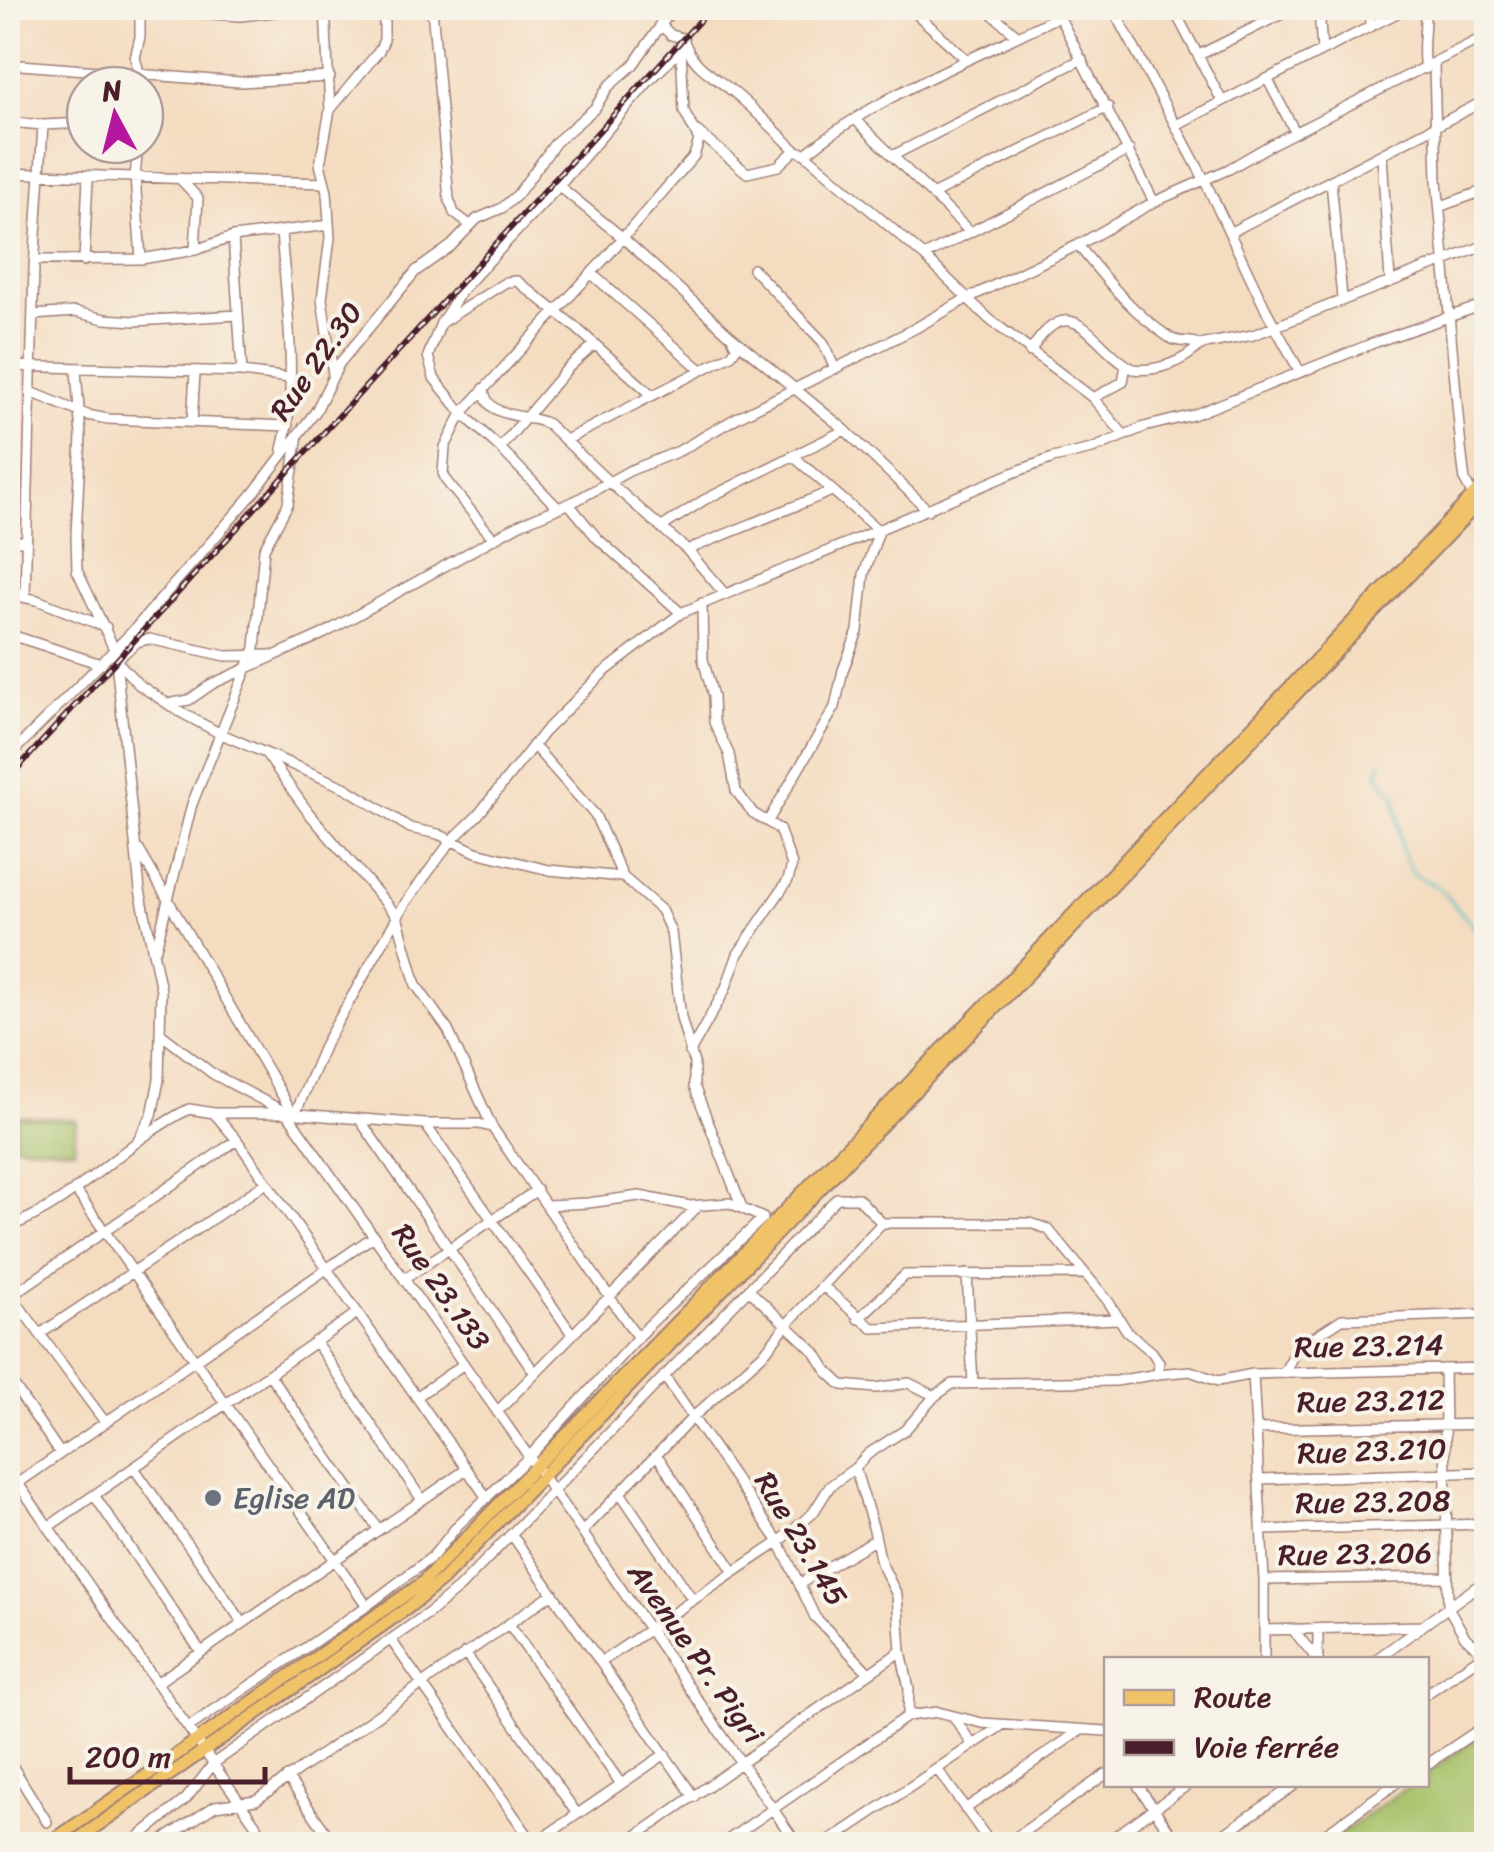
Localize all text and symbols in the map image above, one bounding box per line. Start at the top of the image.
north arrow [65,65,165,165]
text: N [98,65,125,116]
street label: Rue 22.30 [255,290,377,432]
street label: Rue 23.133 [377,1212,505,1362]
street label: Rue 23.214 [1294,1318,1444,1374]
street label: Rue 23.212 [1297,1373,1445,1429]
street label: Rue 23.210 [1296,1421,1448,1481]
street label: Rue 23.145 [739,1461,863,1617]
place label: Eglise AD [233,1471,355,1525]
street label: Rue 23.208 [1295,1474,1451,1530]
marker: Eglise AD [202,1487,224,1509]
street label: Rue 23.206 [1278,1526,1432,1582]
street label: Avenue Pr. Pigri [612,1550,780,1757]
legend [1104,1657,1429,1787]
text: Route [1194,1670,1271,1724]
text: Voie ferrée [1194,1720,1339,1774]
scale bar [70,1722,265,1784]
text: 200 m [85,1730,171,1784]

